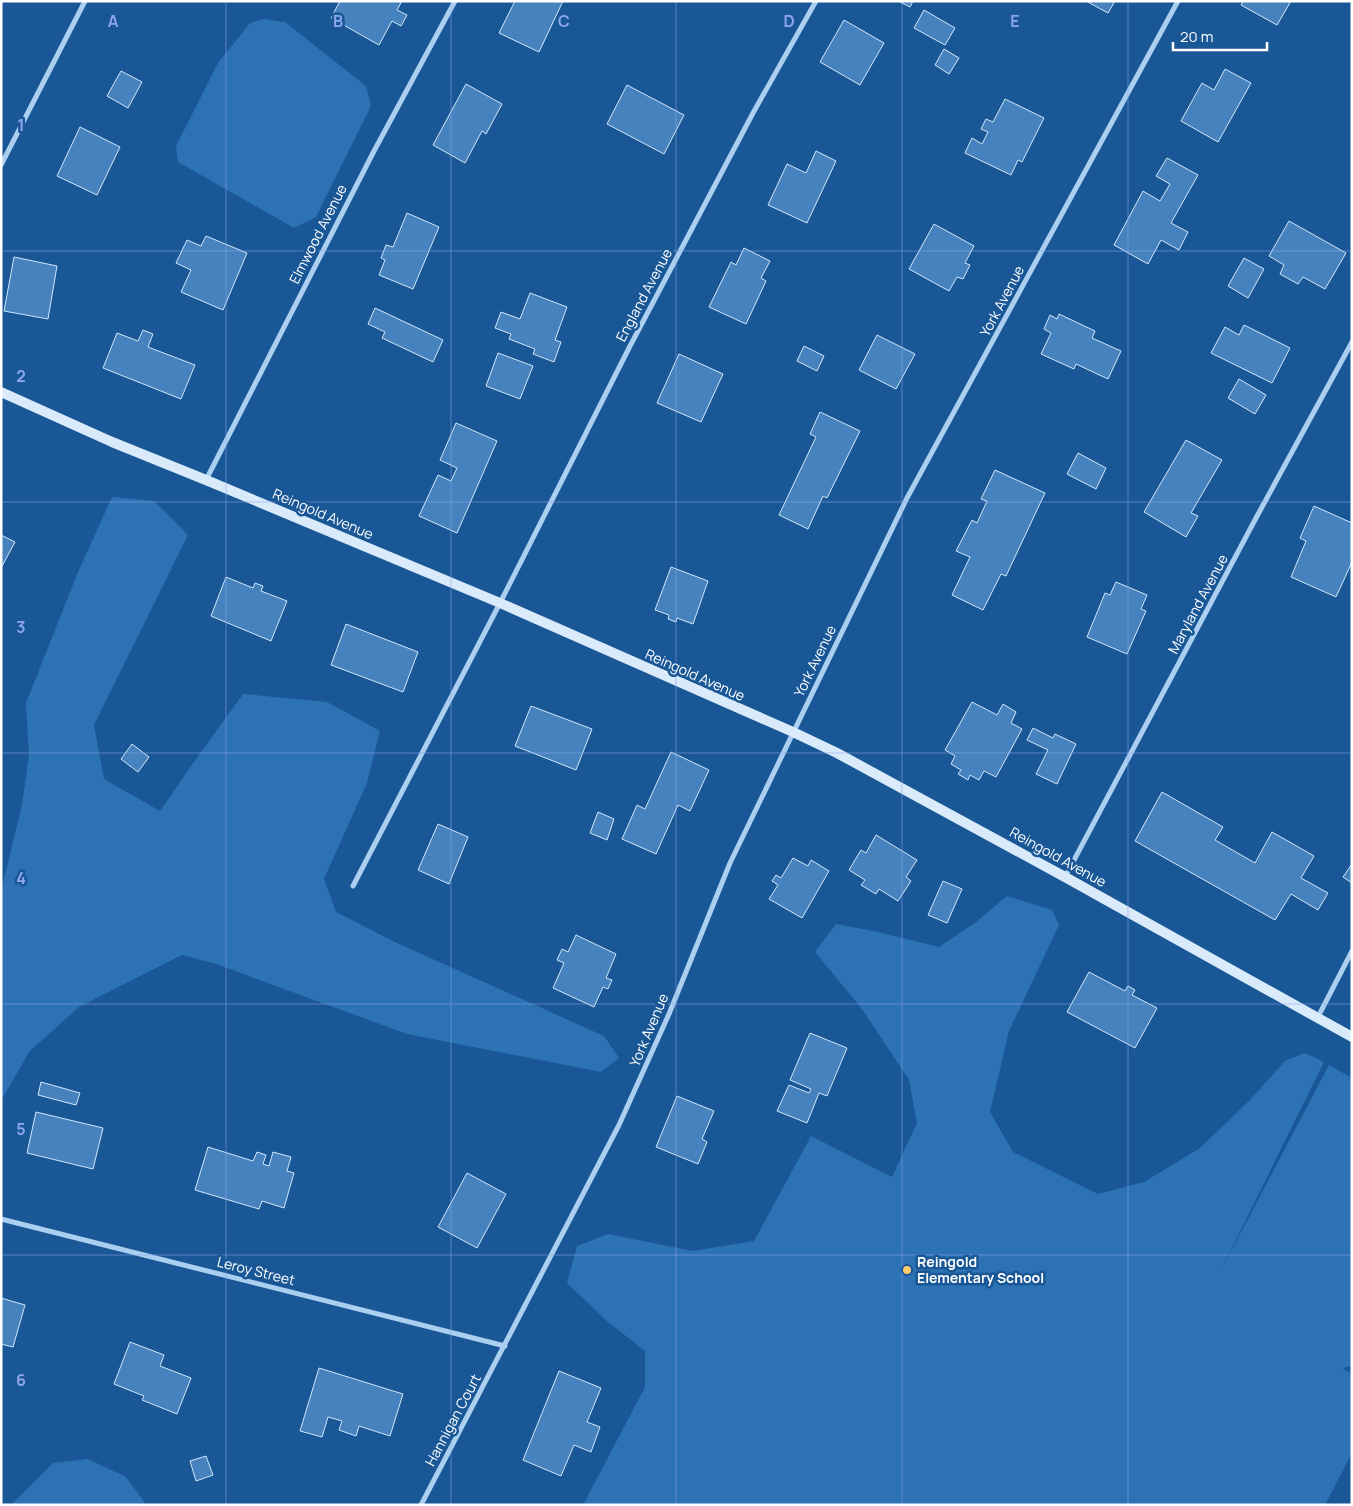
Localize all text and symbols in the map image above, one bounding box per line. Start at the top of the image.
text: A [108,10,119,32]
text: B [333,10,343,32]
text: C [558,10,570,32]
text: D [783,10,795,32]
text: E [1010,10,1020,32]
scale bar [1173,20,1267,52]
text: 20 m [1180,26,1213,47]
text: 1 [17,114,25,136]
street label: Elmwood Avenue [284,181,351,287]
street label: England Avenue [611,245,676,345]
street label: York Avenue [975,262,1028,340]
text: 2 [16,365,26,387]
street label: Reingold Avenue [270,484,376,543]
street label: Maryland Avenue [1163,551,1232,657]
text: 3 [16,616,26,638]
street label: York Avenue [789,622,840,700]
street label: Reingold Avenue [642,644,748,705]
street label: Reingold Avenue [1007,822,1110,891]
text: 4 [16,867,26,889]
street label: York Avenue [625,990,672,1069]
text: 5 [16,1118,26,1140]
street label: Leroy Street [215,1252,297,1289]
place label: Reingold Elementary School [917,1252,1044,1287]
marker: Reingold Elementary School [901,1264,913,1276]
text: 6 [16,1369,26,1391]
street label: Hannigan Court [420,1370,485,1469]

